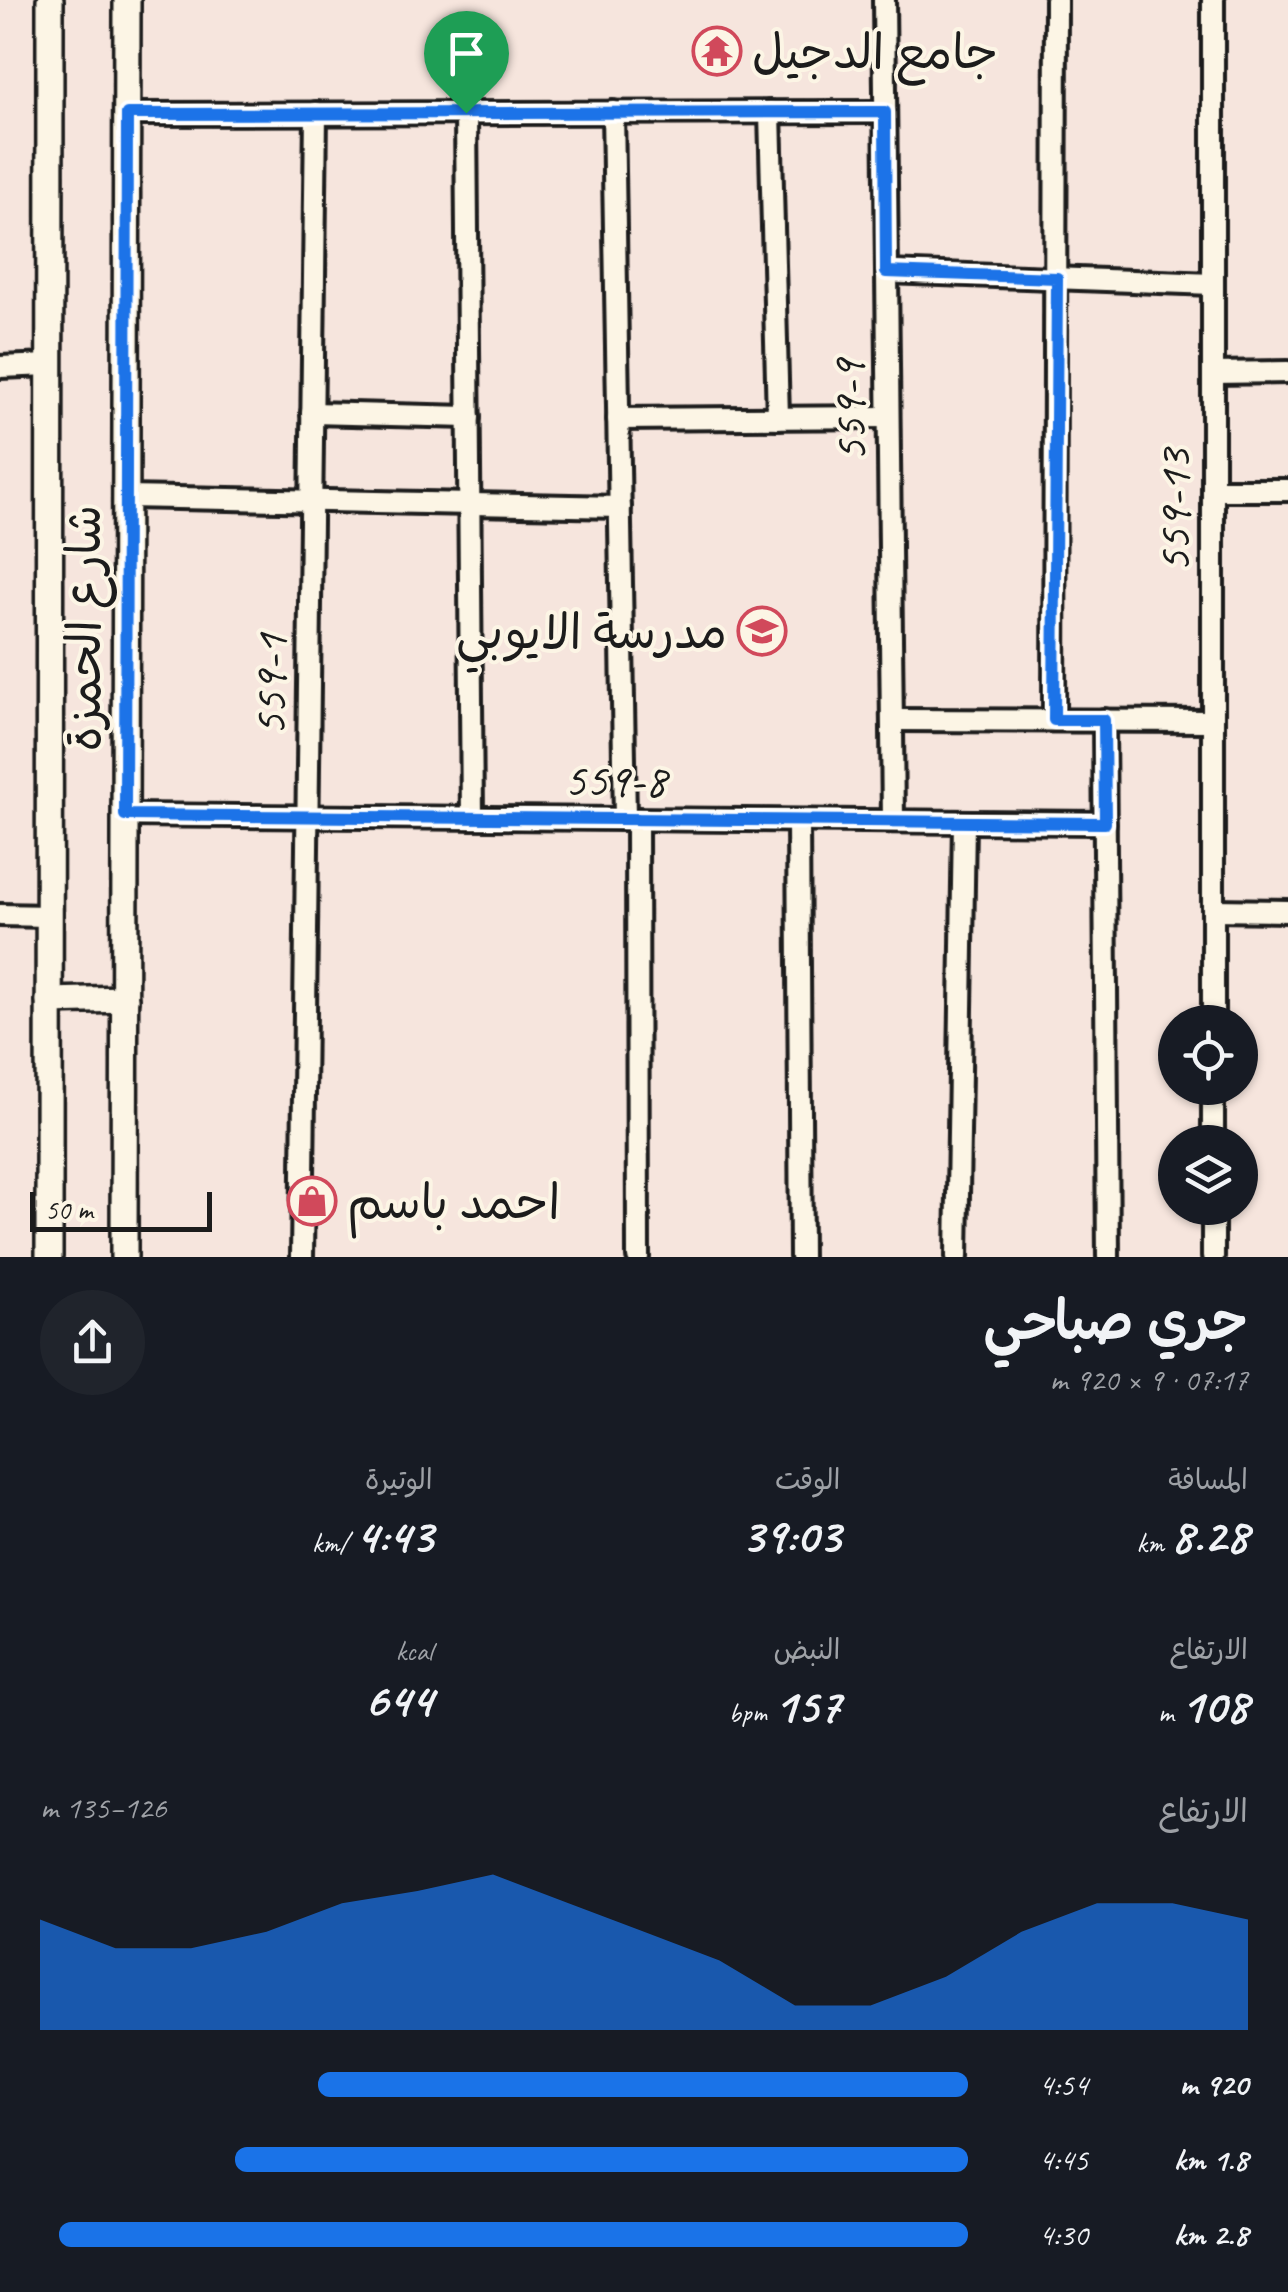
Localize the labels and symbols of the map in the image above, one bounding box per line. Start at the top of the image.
pin [424,11,509,114]
place label: جامع الدجيل [752,22,998,86]
temple icon: جامع الدجيل [691,25,743,77]
street label: 559-9 [818,356,880,463]
street label: 559-13 [1144,446,1204,573]
street label: شارع الحمزة [54,505,117,751]
place label: مدرسة الايوبي [456,602,727,673]
school or university icon: مدرسة الايوبي [736,605,788,657]
street label: 559-1 [239,631,301,737]
street label: 559-8 [564,750,670,810]
place label: احمد باسم [347,1172,560,1239]
shop icon: احمد باسم [286,1175,338,1227]
scale bar [30,1187,212,1232]

